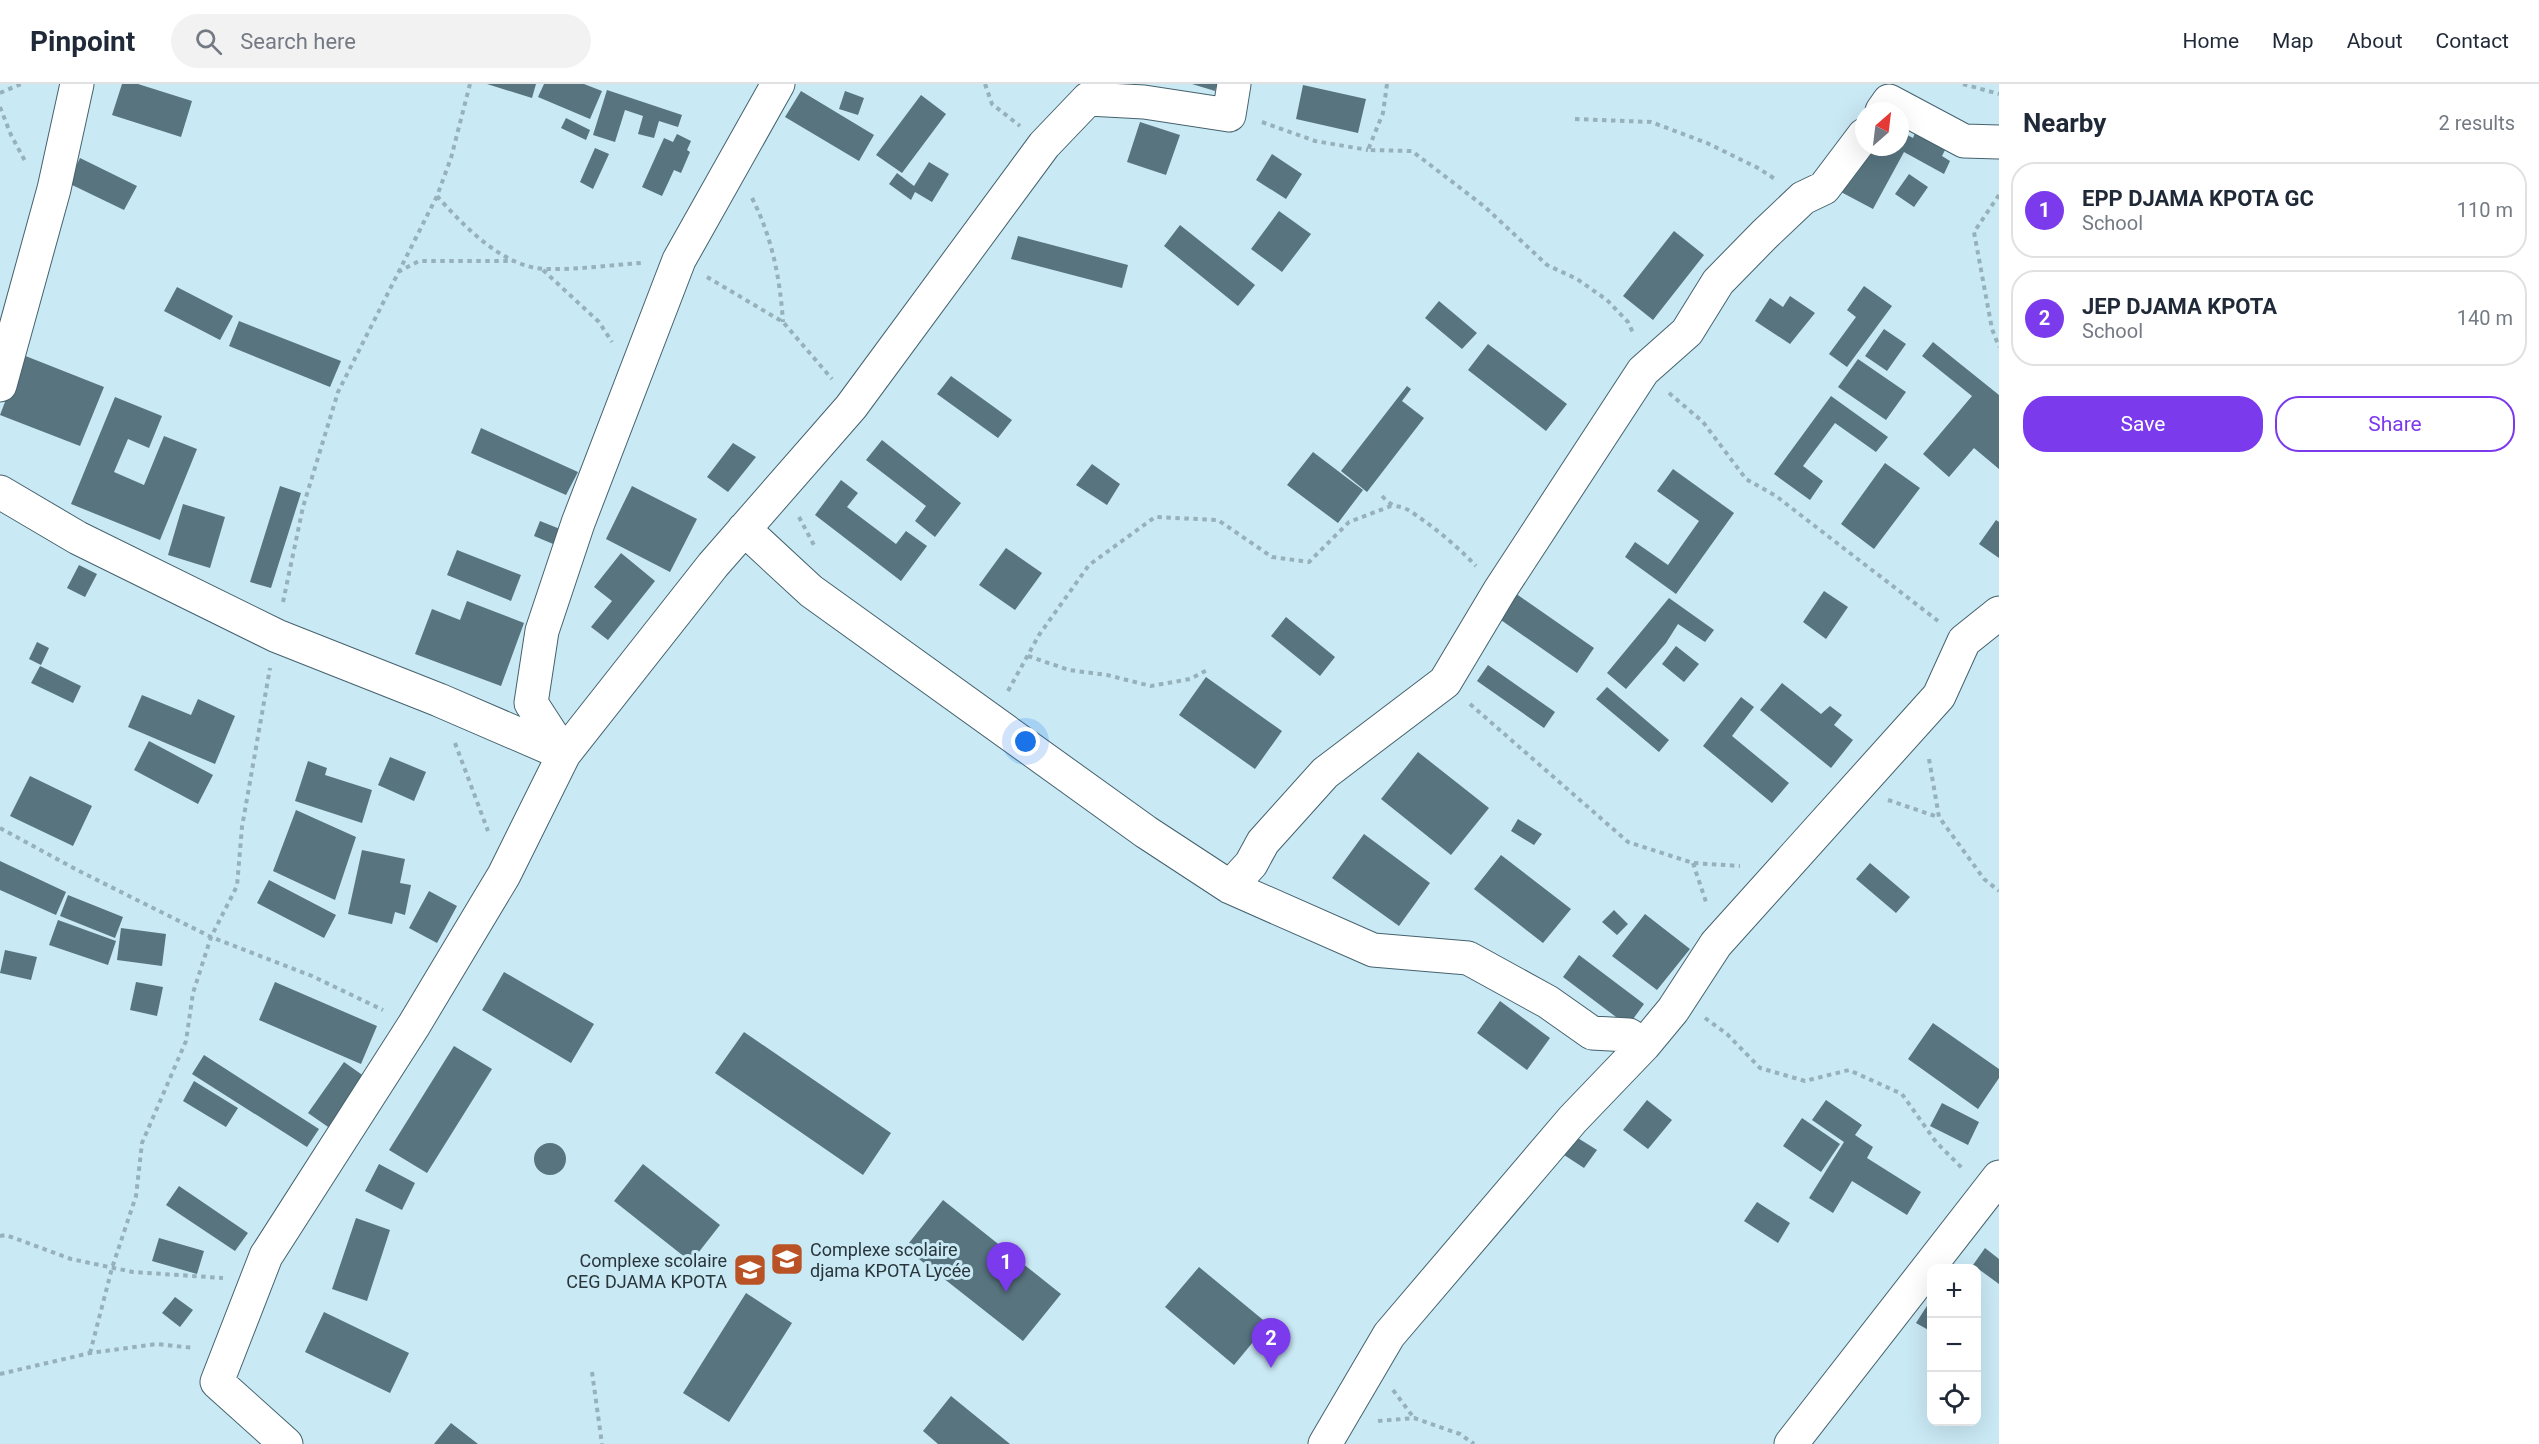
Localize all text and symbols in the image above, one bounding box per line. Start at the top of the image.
search box [171,14,591,68]
text: Pinpoint [30,25,135,58]
icon: search [192,25,225,58]
text: Search here [240,29,356,54]
text: Home [2183,29,2239,53]
text: Map [2272,29,2314,53]
text: About [2347,29,2403,53]
text: Contact [2436,29,2509,53]
north arrow [1855,102,1909,156]
text: Nearby [2023,108,2106,138]
text: 2 results [2439,111,2515,135]
text: EPP DJAMA KPOTA GC [2082,186,2314,211]
text: 1 [2039,198,2050,222]
text: 110 m [2457,198,2513,222]
text: School [2082,211,2143,235]
text: JEP DJAMA KPOTA [2082,294,2277,319]
text: 2 [2039,306,2050,330]
text: 140 m [2457,306,2513,330]
text: School [2082,319,2143,343]
button: Save [2023,396,2263,452]
button: Share [2275,396,2515,452]
your location [1011,727,1040,756]
place label: Complexe scolaire djama KPOTA Lycée [810,1239,971,1281]
school or university icon: Complexe scolaire djama KPOTA Lycée [769,1241,805,1277]
pin: 1 [986,1242,1026,1292]
place label: Complexe scolaire CEG DJAMA KPOTA [566,1250,727,1292]
school or university icon: Complexe scolaire CEG DJAMA KPOTA [732,1252,768,1288]
map controls [1927,1264,1981,1426]
button: + [1927,1264,1981,1318]
pin: 2 [1252,1318,1290,1368]
button: − [1927,1318,1981,1372]
button: locate [1927,1372,1981,1426]

